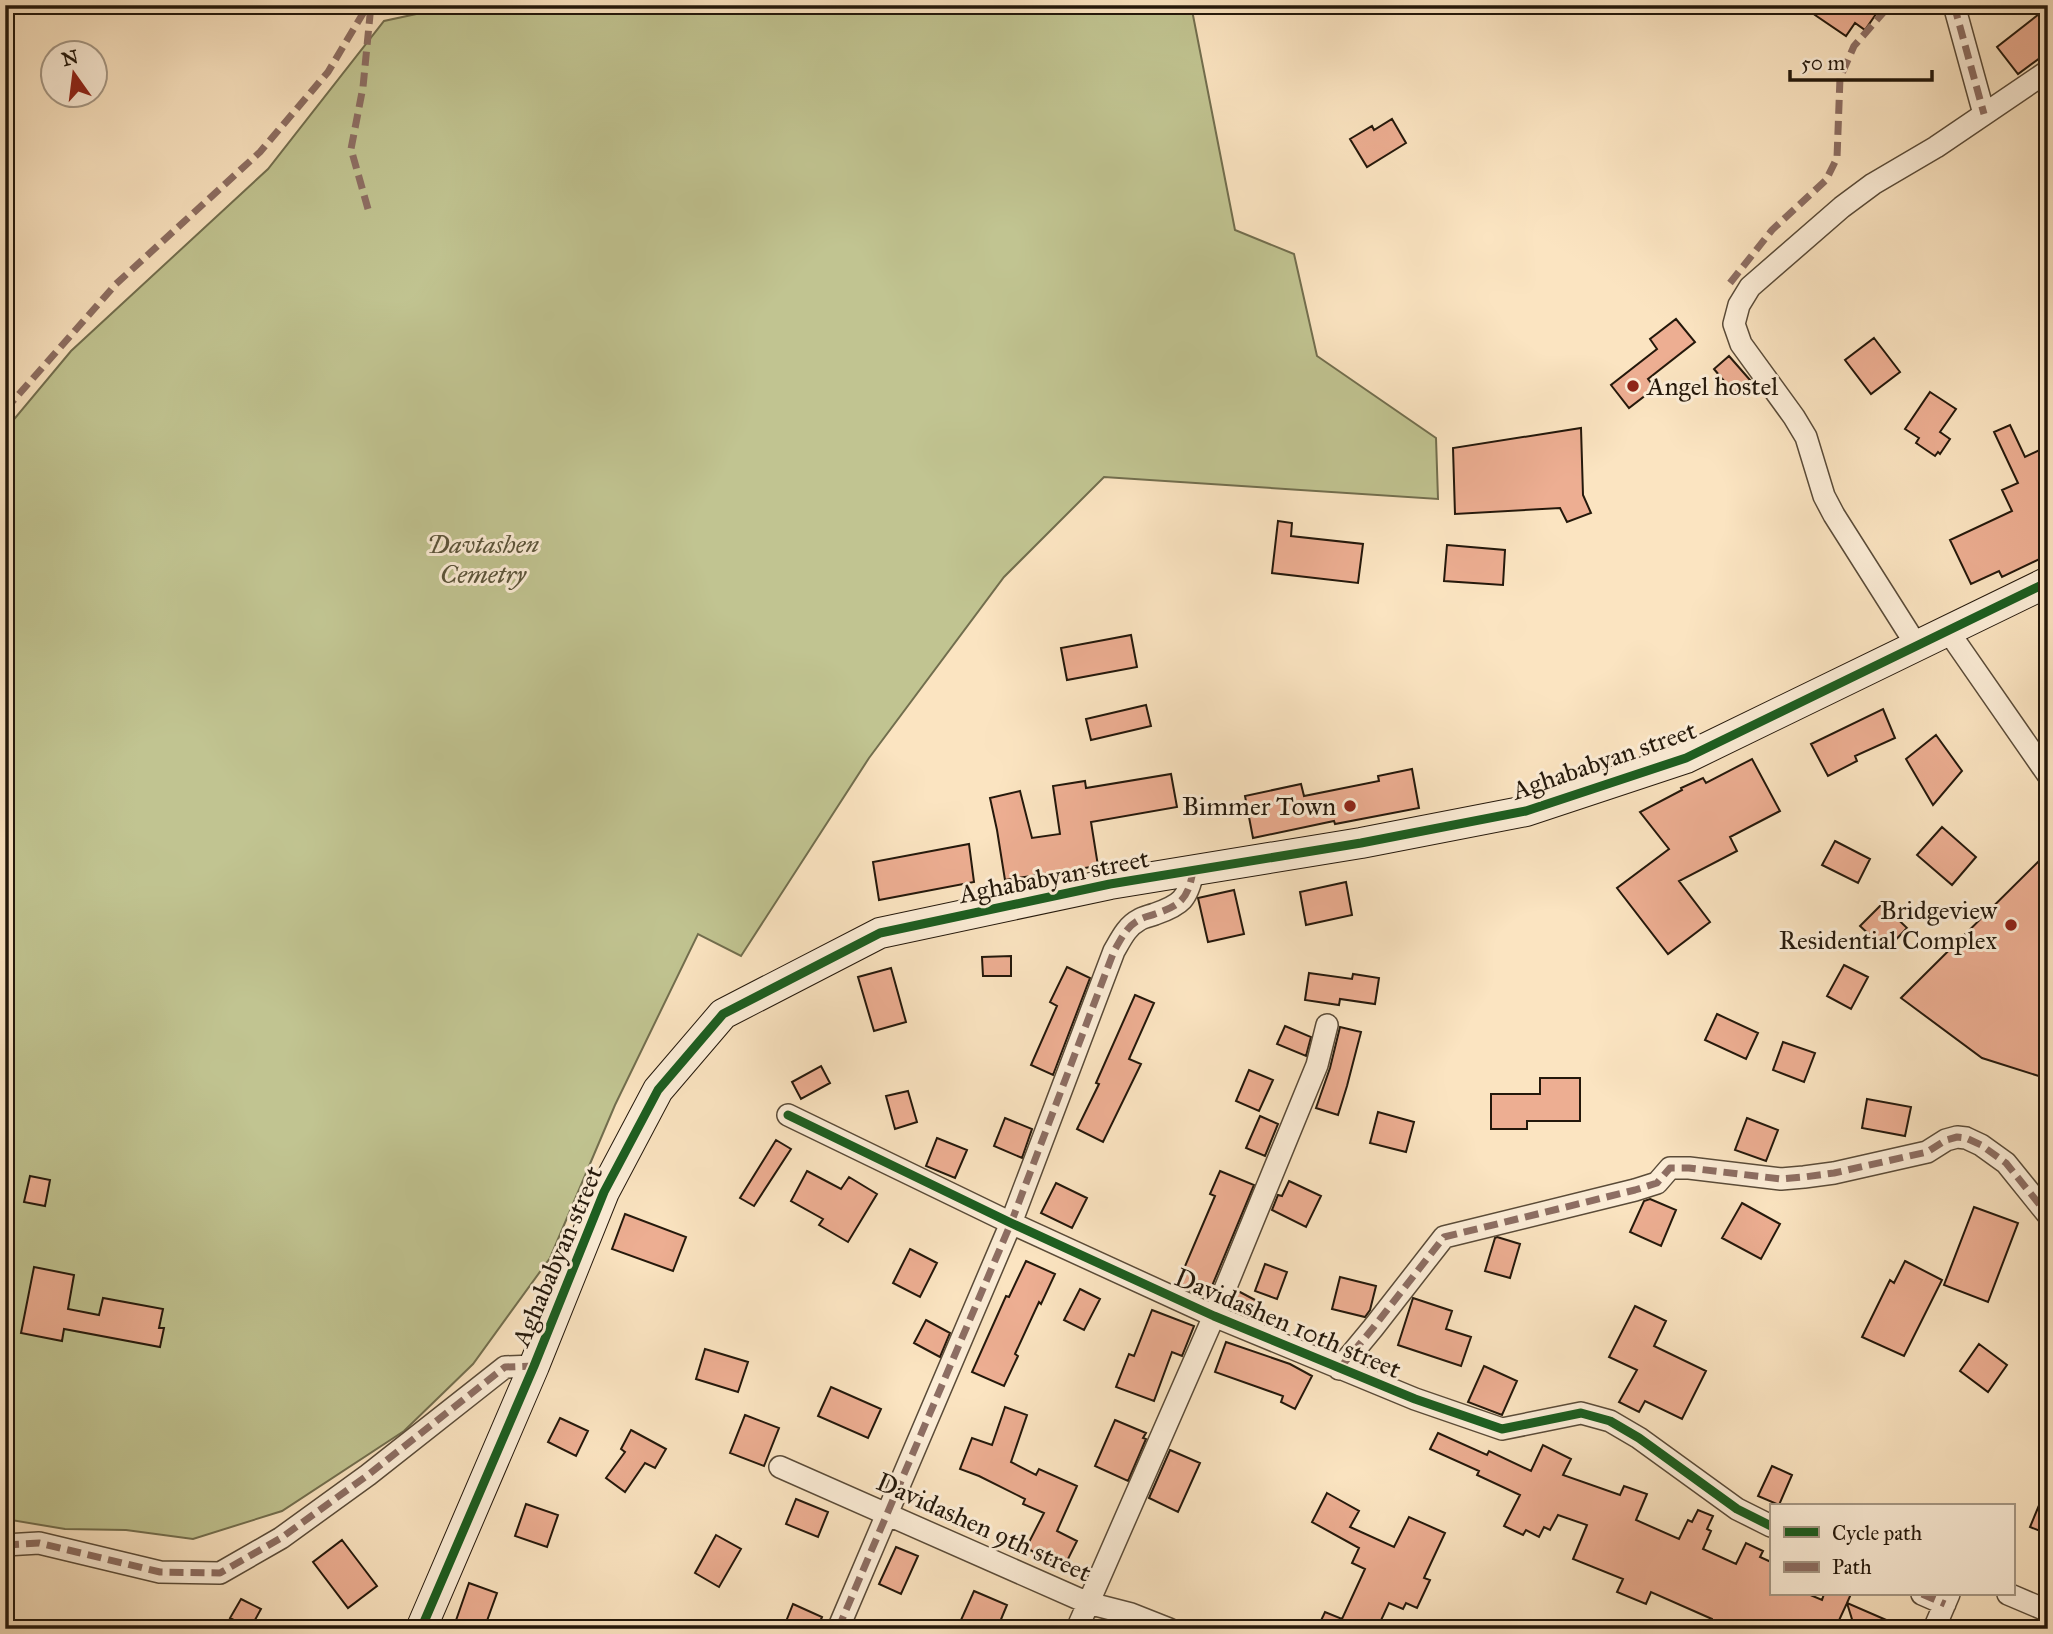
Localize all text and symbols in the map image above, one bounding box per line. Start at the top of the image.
north arrow [38,38,108,108]
scale bar [1790,38,1932,82]
text: N [59,45,81,71]
text: 50 m [1801,50,1846,76]
place label: Angel hostel [1646,370,1778,402]
marker: Angel hostel [1625,378,1641,394]
park label: Davtashen Cemetry [427,528,539,590]
street label: Aghababyan street [1507,713,1700,807]
place label: Bimmer Town [1182,790,1336,822]
marker: Bimmer Town [1342,798,1358,814]
street label: Aghababyan street [955,842,1152,910]
place label: Bridgeview Residential Complex [1779,894,1998,956]
marker: Bridgeview Residential Complex [2003,917,2019,933]
street label: Aghababyan street [504,1161,609,1352]
street label: Davidashen 10th street [1170,1261,1406,1385]
street label: Davidashen 9th street [872,1465,1096,1589]
legend [1770,1504,2014,1596]
text: Cycle path [1832,1520,1923,1546]
text: Path [1832,1554,1872,1580]

